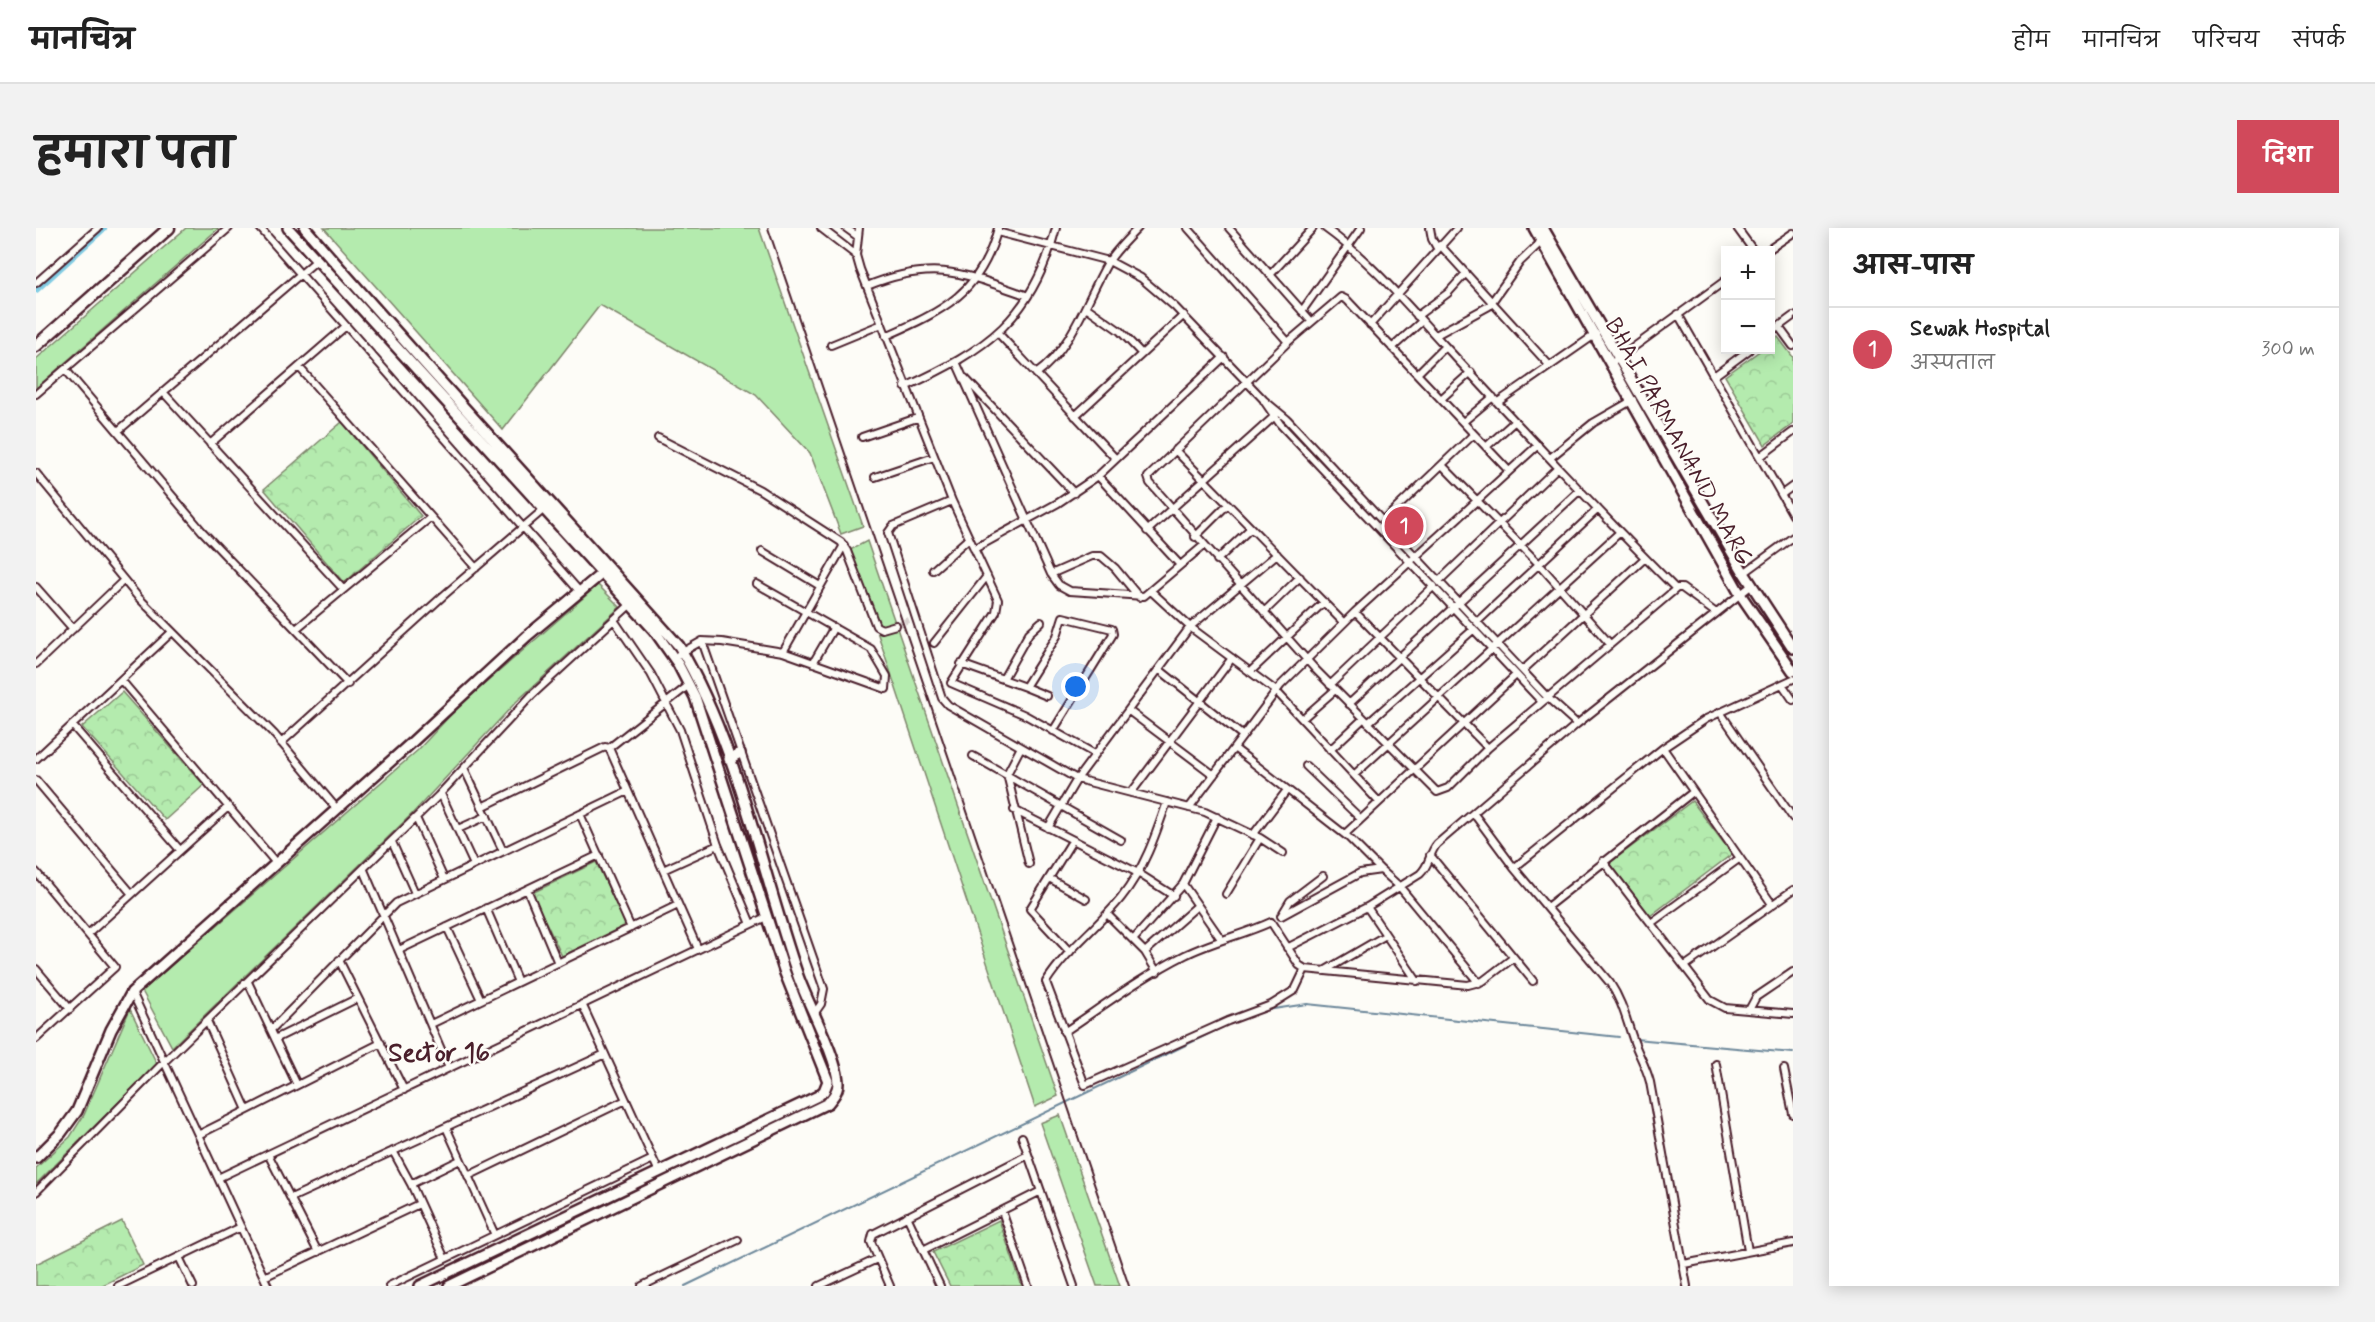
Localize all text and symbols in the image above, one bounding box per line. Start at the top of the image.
text: मानचित्र [30,23,134,60]
text: होम [2013,27,2050,55]
text: मानचित्र [2083,27,2160,55]
text: परिचय [2193,27,2259,55]
text: संपर्क [2292,27,2345,55]
button: दिशा [2237,120,2339,193]
text: हमारा पता [36,128,234,183]
map controls [1721,246,1775,354]
button: + [1721,246,1775,300]
text: आस-पास [1853,250,1973,284]
button: − [1721,300,1775,354]
street label: BHAI PARMANAND MARG [1597,313,1759,571]
text: Sewak Hospital [1910,315,2050,343]
text: 1 [1868,336,1877,363]
text: 300 m [2261,336,2315,363]
text: अस्पताल [1910,350,1995,377]
pin: 1 [1384,504,1424,548]
your location [1061,672,1090,701]
district label: Sector 16 [388,1037,490,1071]

